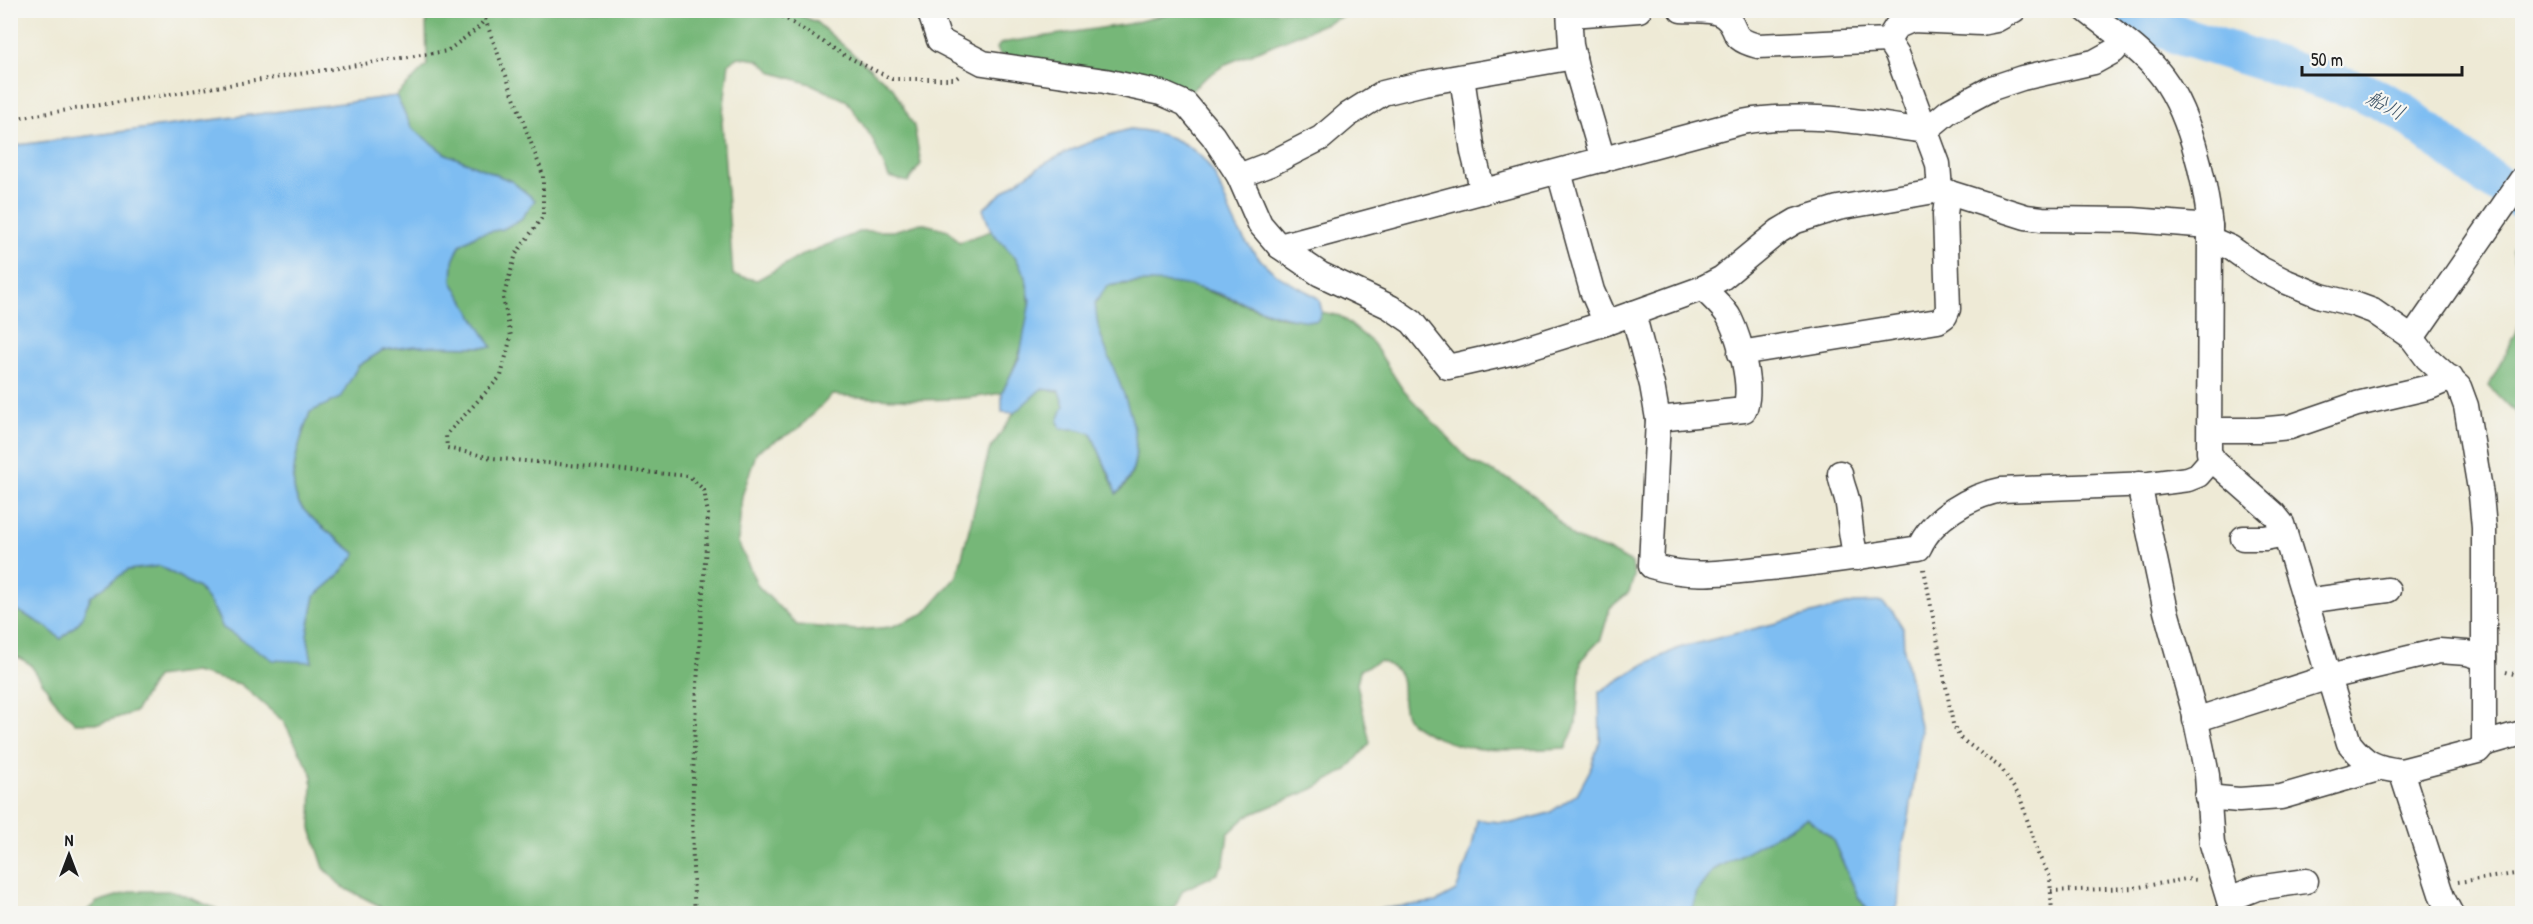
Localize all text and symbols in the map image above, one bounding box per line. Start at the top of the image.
scale bar [2302,39,2462,77]
text: 50 m [2311,47,2343,72]
water label: 船川 [2362,83,2410,126]
north arrow [39,825,99,885]
text: N [65,829,74,851]

